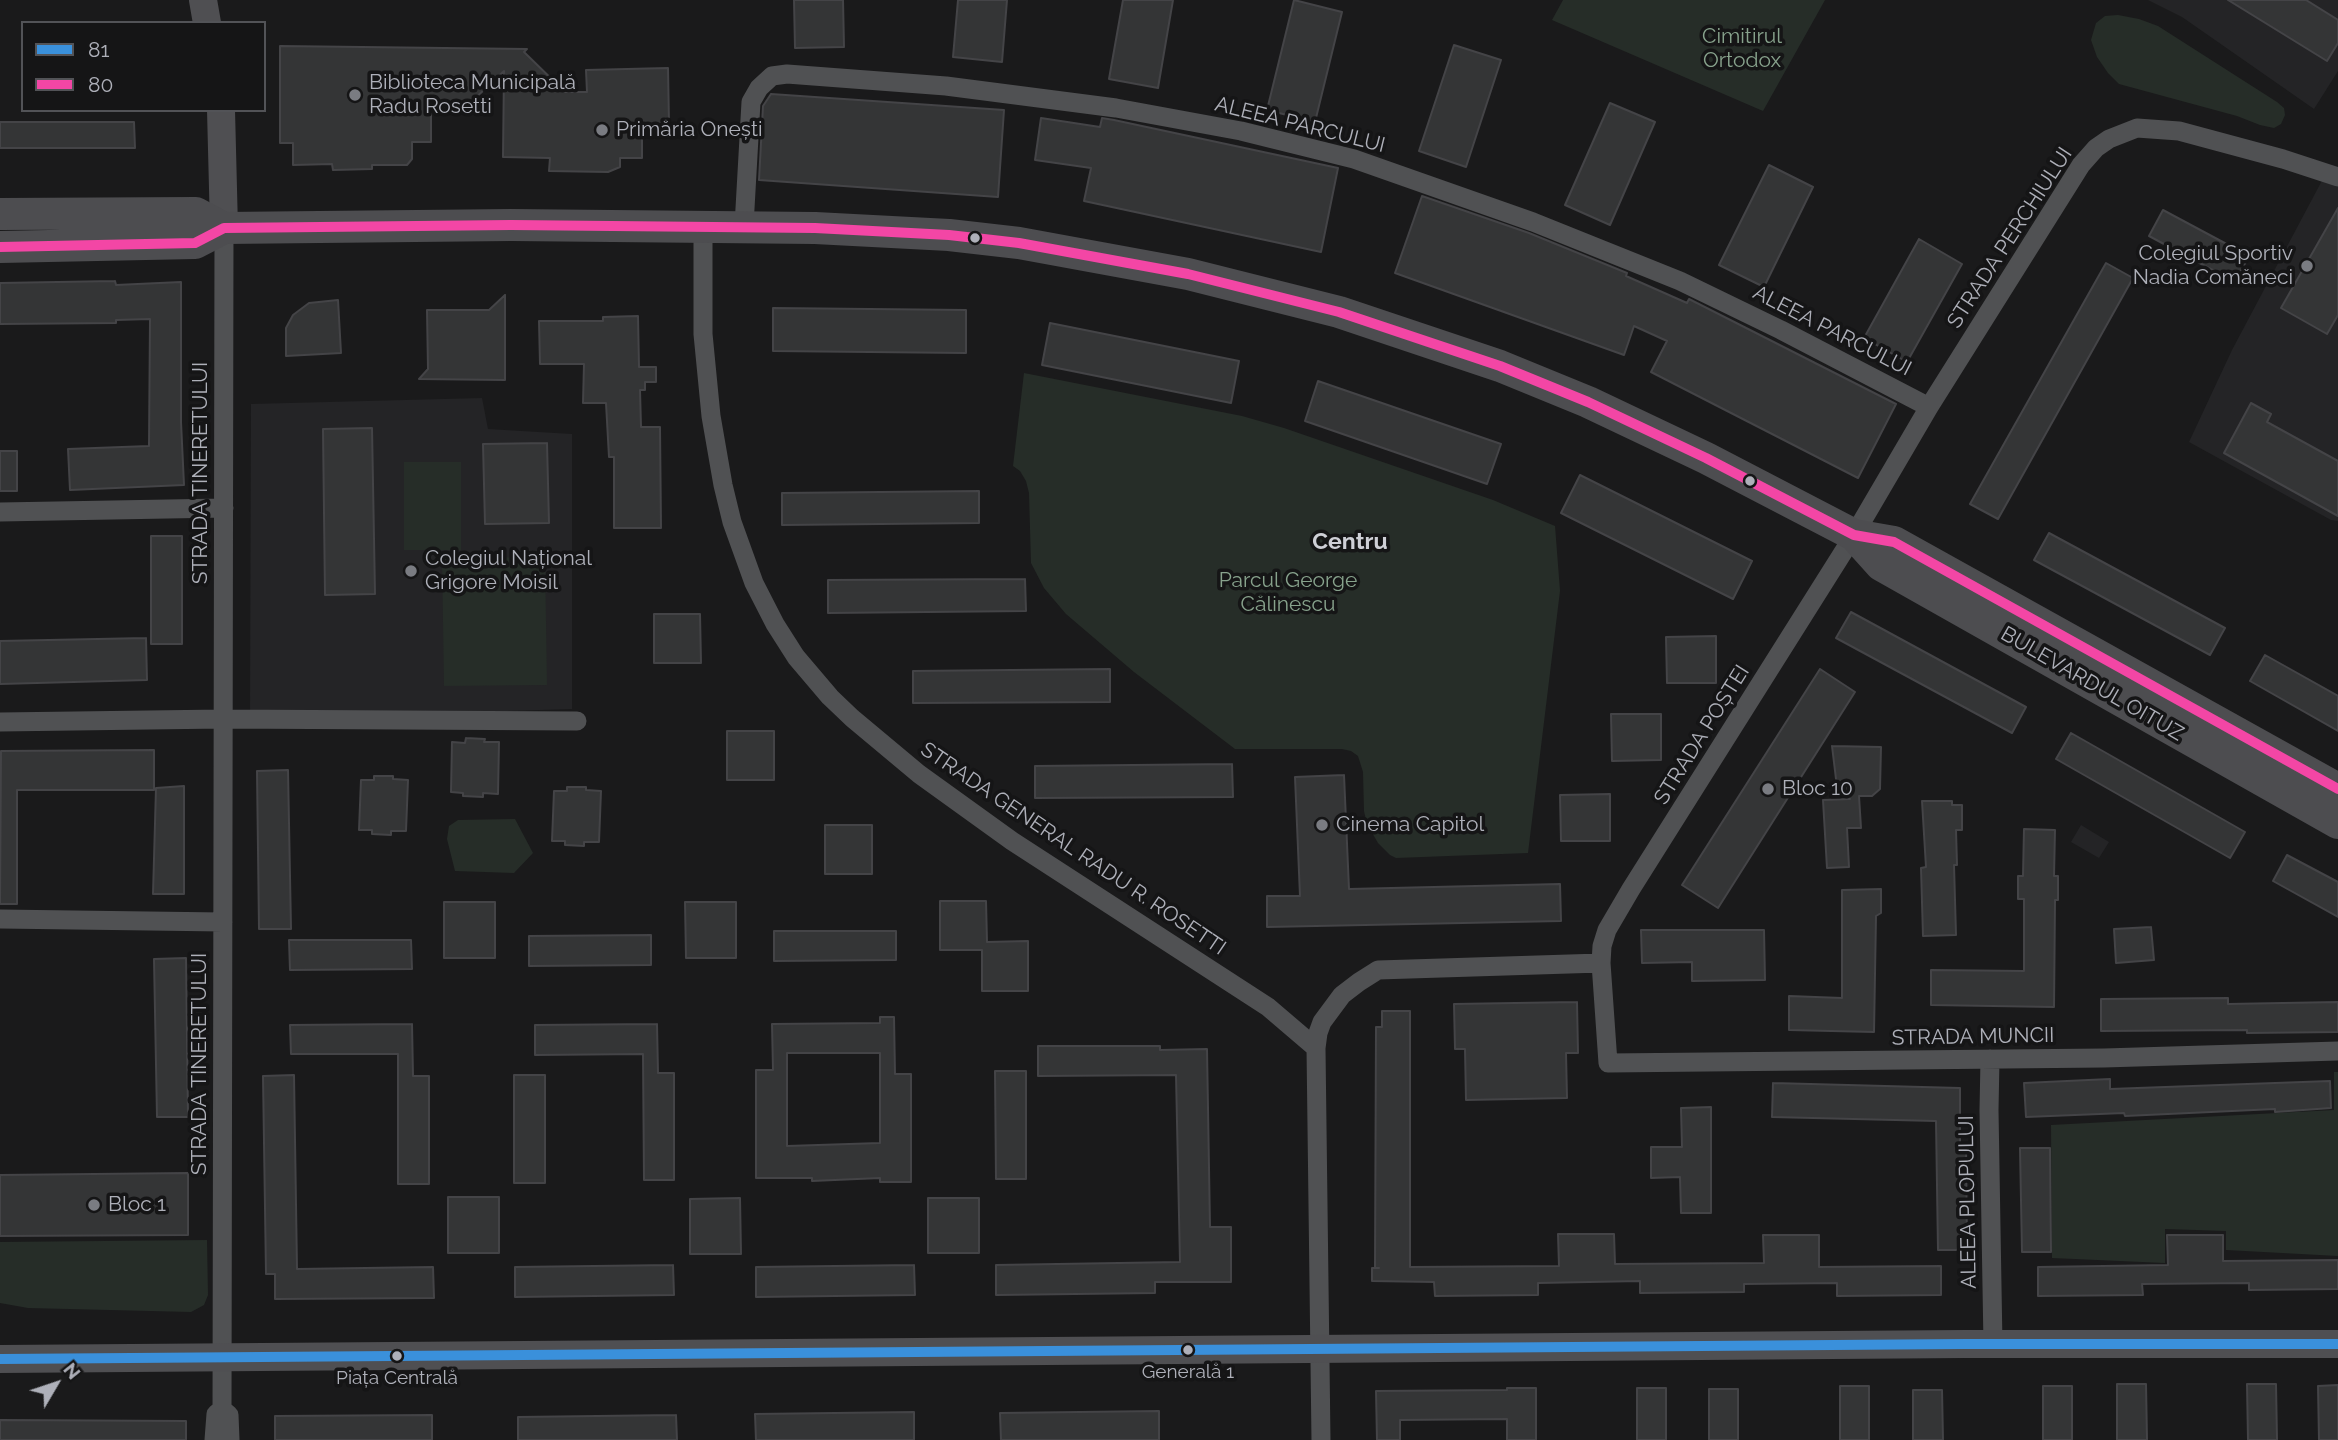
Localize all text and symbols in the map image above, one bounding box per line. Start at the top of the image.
legend [21,21,266,112]
park label: Cimitirul Ortodox [1702,24,1782,74]
text: 81 [88,37,109,62]
place label: Biblioteca Municipală Radu Rosetti [369,70,576,120]
text: 80 [88,72,113,97]
marker: Biblioteca Municipală Radu Rosetti [347,87,363,103]
street label: ALEEA PARCULUI [1212,92,1388,158]
place label: Primăria Onești [616,117,763,143]
marker: Primăria Onești [594,122,610,138]
street label: STRADA PERCHIULUI [1942,143,2078,333]
unlabelled marker [968,231,982,245]
place label: Colegiul Sportiv Nadia Comăneci [2133,241,2293,291]
marker: Colegiul Sportiv Nadia Comăneci [2299,258,2315,274]
street label: ALEEA PARCULUI [1749,280,1915,382]
street label: STRADA TINERETULUI [188,362,214,584]
unlabelled marker [1743,474,1757,488]
district label: Centru [1312,528,1388,556]
place label: Colegiul Național Grigore Moisil [425,546,592,596]
marker: Colegiul Național Grigore Moisil [403,563,419,579]
park label: Parcul George Călinescu [1219,568,1357,618]
street label: BULEVARDUL OITUZ [1996,621,2188,747]
street label: STRADA POȘTEI [1649,661,1755,809]
street label: STRADA GENERAL RADU R. ROSETTI [916,737,1230,961]
place label: Bloc 10 [1782,776,1853,802]
marker: Bloc 10 [1760,781,1776,797]
place label: Cinema Capitol [1336,812,1484,838]
marker: Cinema Capitol [1314,817,1330,833]
street label: STRADA TINERETULUI [187,953,213,1175]
street label: STRADA MUNCII [1891,1023,2055,1051]
street label: ALEEA PLOPULUI [1954,1115,1982,1289]
place label: Bloc 1 [108,1192,166,1218]
marker: Bloc 1 [86,1197,102,1213]
marker: Generală 1 [1181,1343,1195,1357]
north arrow [21,1349,91,1419]
marker: Piața Centrală [390,1349,404,1363]
text: N [59,1358,85,1383]
place label: Generală 1 [1142,1361,1234,1383]
place label: Piața Centrală [336,1367,458,1389]

